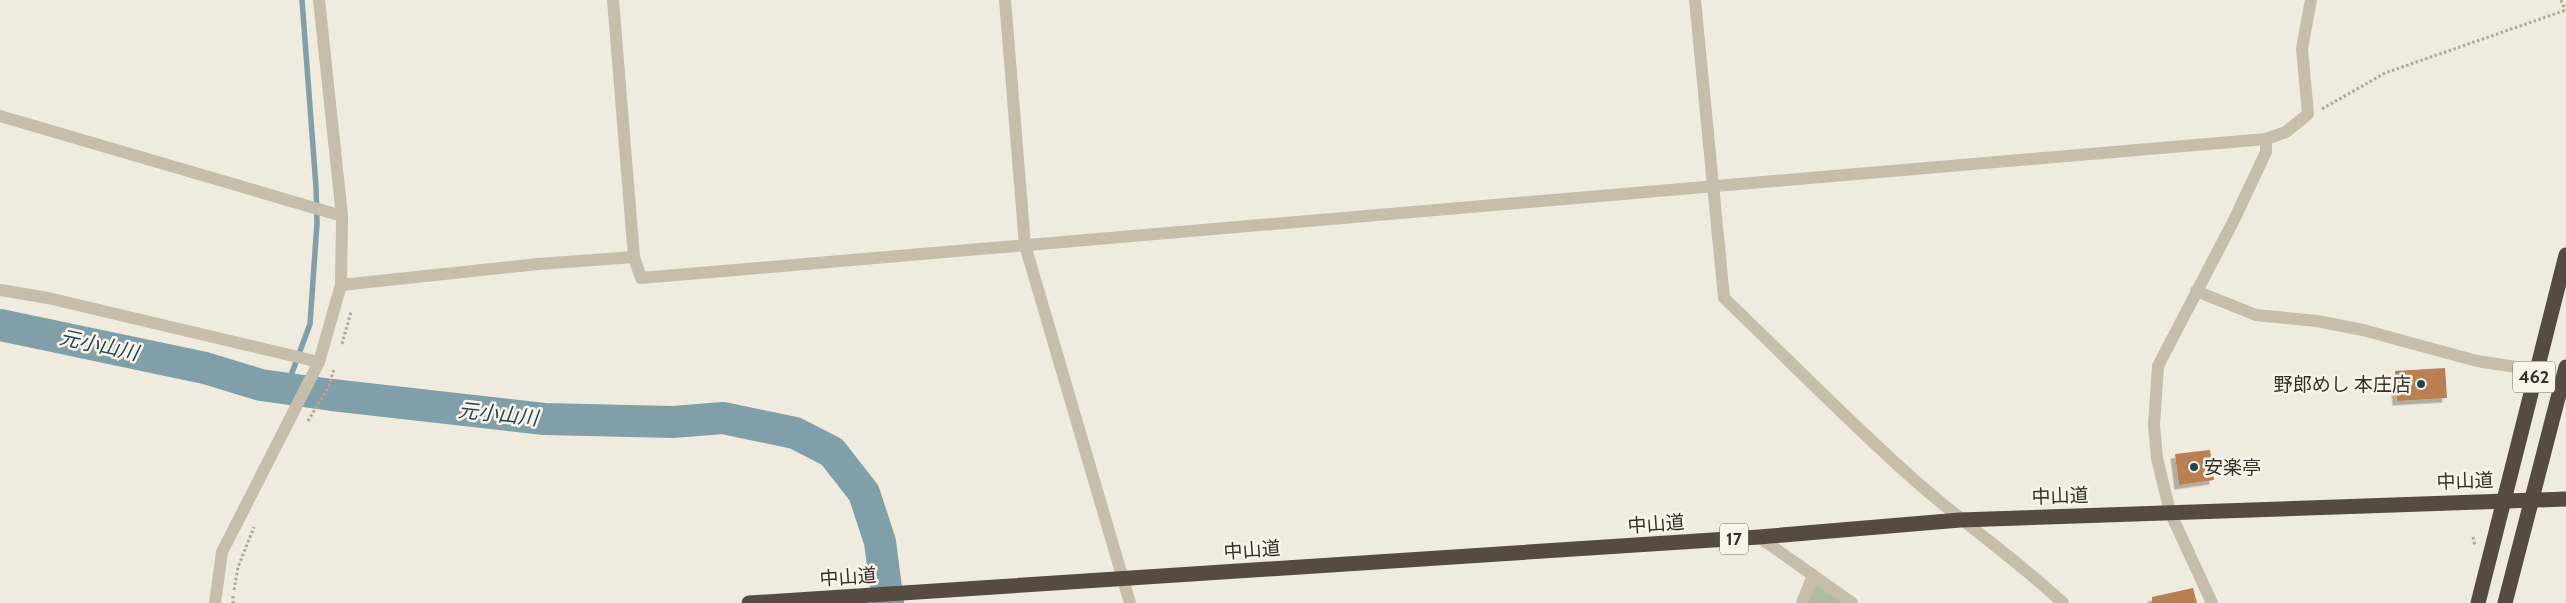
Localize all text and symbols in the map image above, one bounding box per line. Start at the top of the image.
water label: 元小山川 [57,325,143,365]
road number: 462 [2513,362,2555,392]
place label: 野郎めし 本庄店 [2274,373,2411,396]
marker: 野郎めし 本庄店 [2415,378,2427,390]
water label: 元小山川 [457,398,541,430]
place label: 安楽亭 [2204,456,2261,479]
marker: 安楽亭 [2188,461,2200,473]
street label: 中山道 [2436,469,2494,493]
street label: 中山道 [2031,484,2089,508]
street label: 中山道 [1627,511,1685,537]
road number: 17 [1720,524,1748,554]
street label: 中山道 [1223,537,1281,563]
street label: 中山道 [819,564,877,590]

